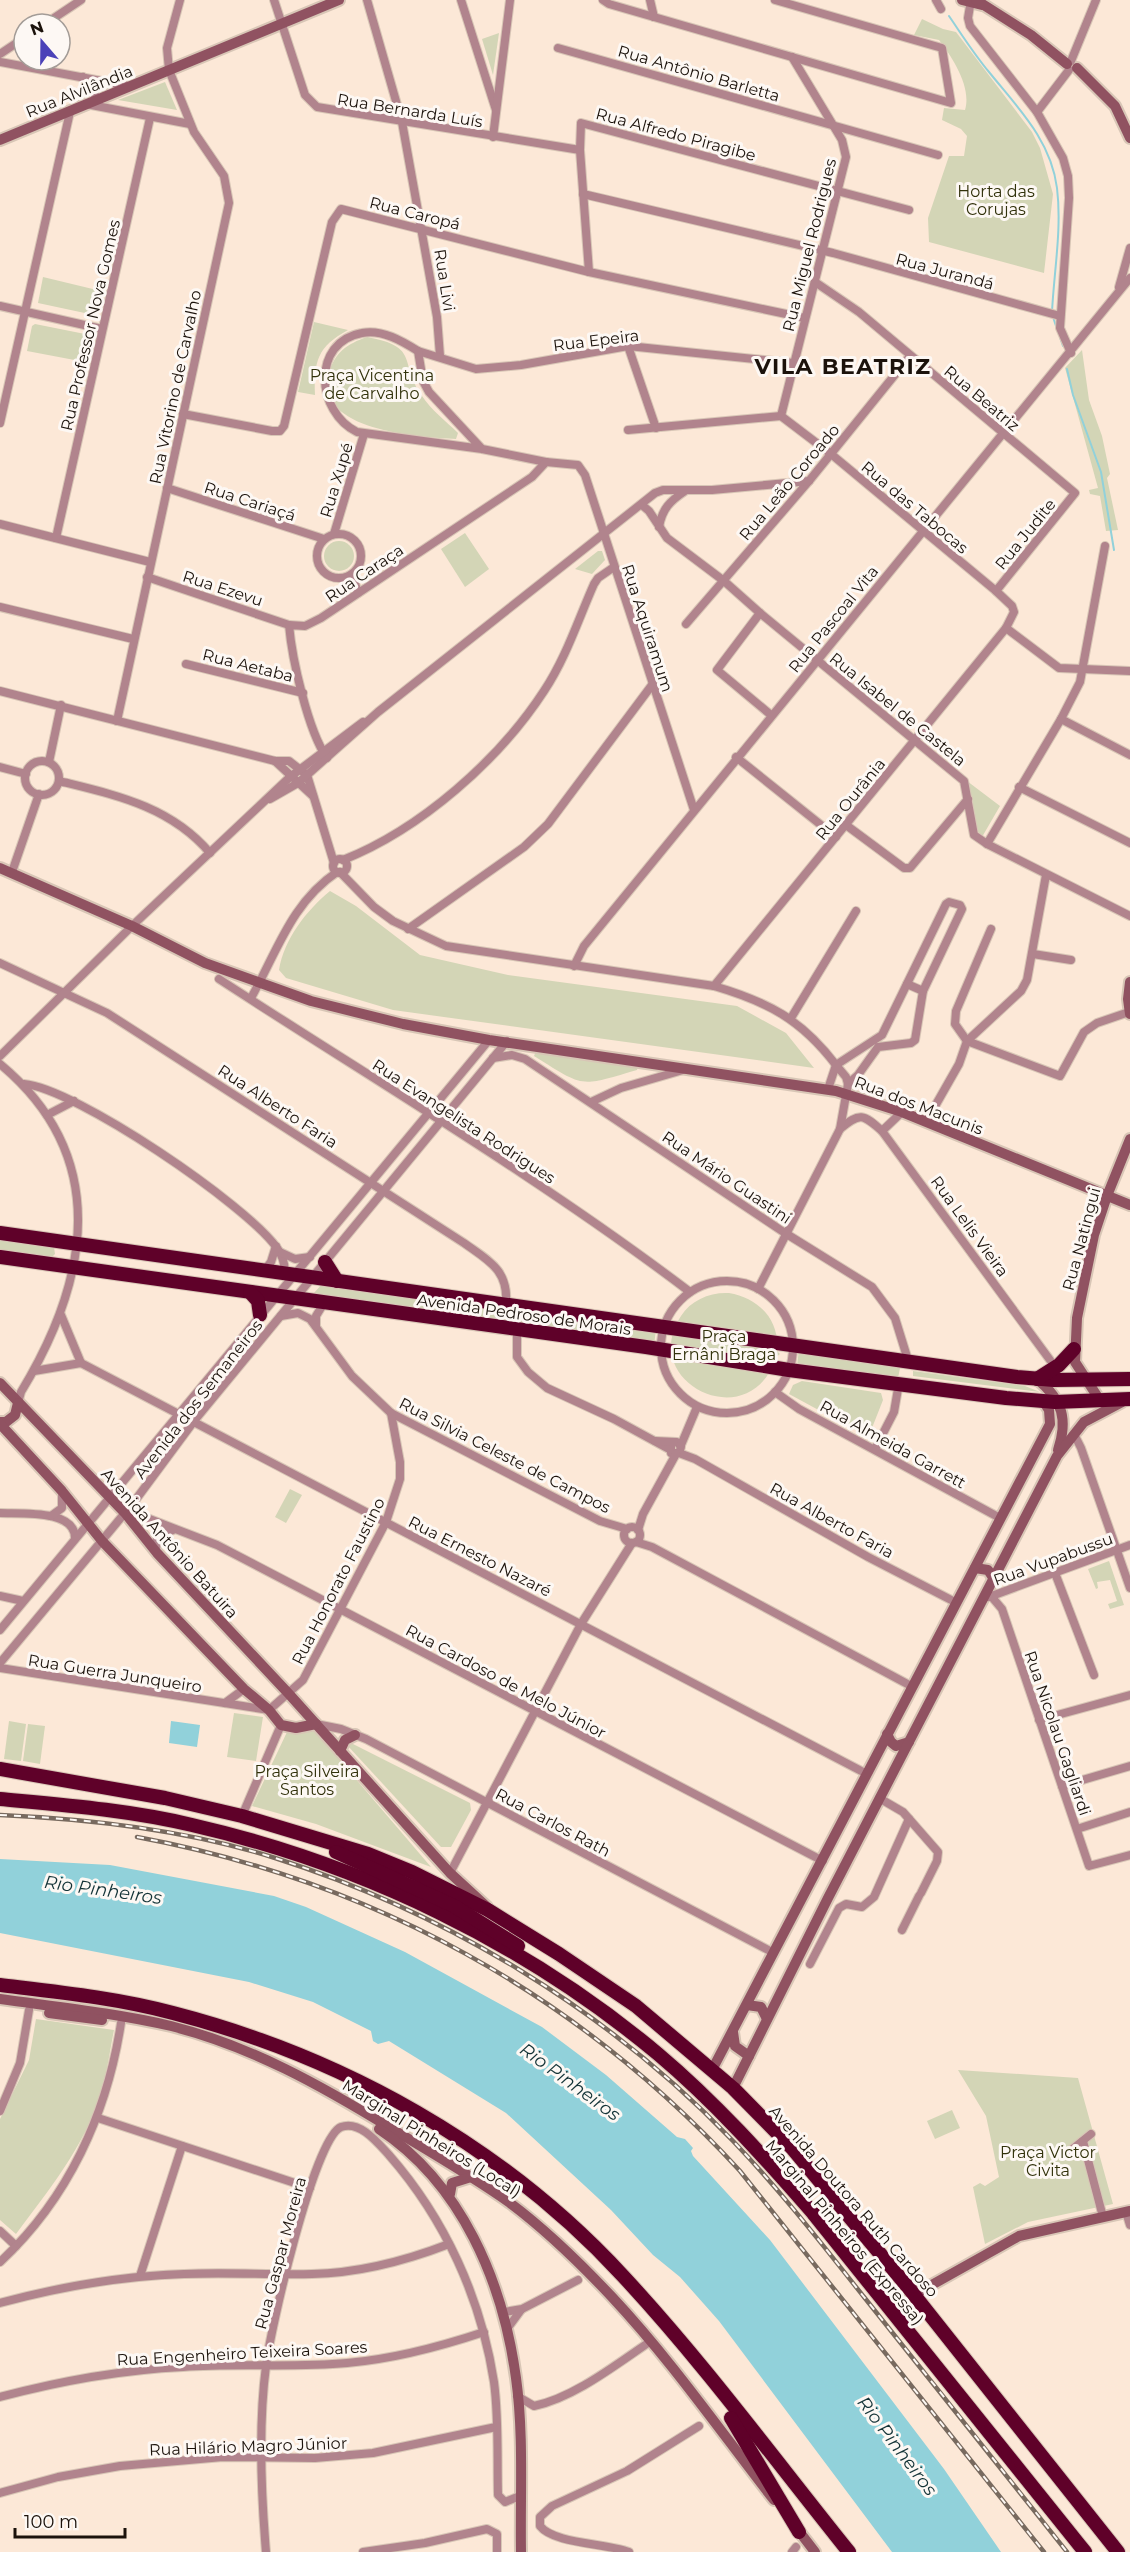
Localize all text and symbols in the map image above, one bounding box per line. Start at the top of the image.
north arrow [12,12,72,72]
text: N [28,17,46,40]
street label: Rua Antônio Barletta [616,41,782,106]
street label: Rua Alvilândia [23,61,136,122]
street label: Rua Bernarda Luís [336,90,484,131]
street label: Rua Alfredo Piragibe [594,104,758,165]
street label: Rua Miguel Rodrigues [779,156,840,334]
park label: Horta das Corujas [957,182,1035,219]
street label: Rua Caropá [367,193,462,234]
street label: Rua Professor Nova Gomes [57,217,124,433]
street label: Rua Livi [430,248,459,313]
street label: Rua Jurandá [894,249,996,294]
street label: Rua Vitorino de Carvalho [146,288,205,486]
street label: Rua Epeira [552,326,640,355]
district label: VILA BEATRIZ [753,353,932,380]
street label: Rua Beatriz [940,361,1023,435]
park label: Praça Vicentina de Carvalho [310,366,434,403]
street label: Rua Leão Coroado [735,420,844,544]
street label: Rua Xupé [316,440,357,520]
street label: Rua das Tabocas [857,457,972,558]
street label: Rua Cariaçá [202,478,298,525]
street label: Rua Judite [991,495,1060,574]
street label: Rua Caraça [322,540,407,607]
street label: Rua Aquiramum [618,562,677,694]
street label: Rua Pascoal Vita [785,562,882,677]
street label: Rua Ezevu [180,567,265,610]
street label: Rua Aetaba [201,645,295,686]
street label: Rua Isabel de Castela [826,649,970,770]
street label: Rua Ourânia [812,755,889,844]
street label: Rua Evangelista Rodrigues [369,1055,559,1188]
street label: Rua Alberto Faria [214,1061,341,1152]
street label: Rua dos Macunis [852,1072,986,1139]
street label: Rua Mário Guastini [658,1127,795,1228]
street label: Rua Lelis Vieira [927,1172,1013,1280]
street label: Rua Natingui [1059,1185,1104,1293]
street label: Avenida Pedroso de Morais [416,1290,632,1339]
street label: Avenida dos Semaneiros [130,1316,266,1483]
park label: Praça Ernâni Braga [672,1327,776,1364]
street label: Rua Silvia Celeste de Campos [396,1394,614,1517]
street label: Rua Almeida Garrett [816,1396,969,1493]
street label: Avenida Antônio Batuira [97,1465,242,1622]
street label: Rua Alberto Faria [767,1479,897,1562]
street label: Rua Honorato Faustino [288,1495,389,1668]
street label: Rua Ernesto Nazaré [405,1512,554,1601]
street label: Rua Vupabussu [991,1529,1115,1590]
street label: Rua Cardoso de Melo Júnior [402,1620,609,1742]
street label: Rua Nicolau Gagliardi [1020,1648,1095,1818]
street label: Rua Guerra Junqueiro [27,1650,203,1697]
park label: Praça Silveira Santos [254,1762,360,1799]
street label: Rua Carlos Rath [492,1784,614,1861]
water label: Rio Pinheiros [43,1871,164,1909]
water label: Rio Pinheiros [516,2038,625,2126]
street label: Marginal Pinheiros (Local) [339,2075,525,2201]
street label: Avenida Doutora Ruth Cardoso [765,2102,942,2301]
street label: Marginal Pinheiros (Expressa) [762,2136,928,2329]
park label: Praça Victor Civita [1000,2143,1096,2180]
street label: Rua Gaspar Moreira [251,2175,310,2331]
street label: Rua Engenheiro Teixeira Soares [116,2337,368,2370]
water label: Rio Pinheiros [852,2392,942,2500]
street label: Rua Hilário Magro Júnior [149,2434,347,2459]
scale bar [15,2501,124,2539]
text: 100 m [24,2511,78,2533]

